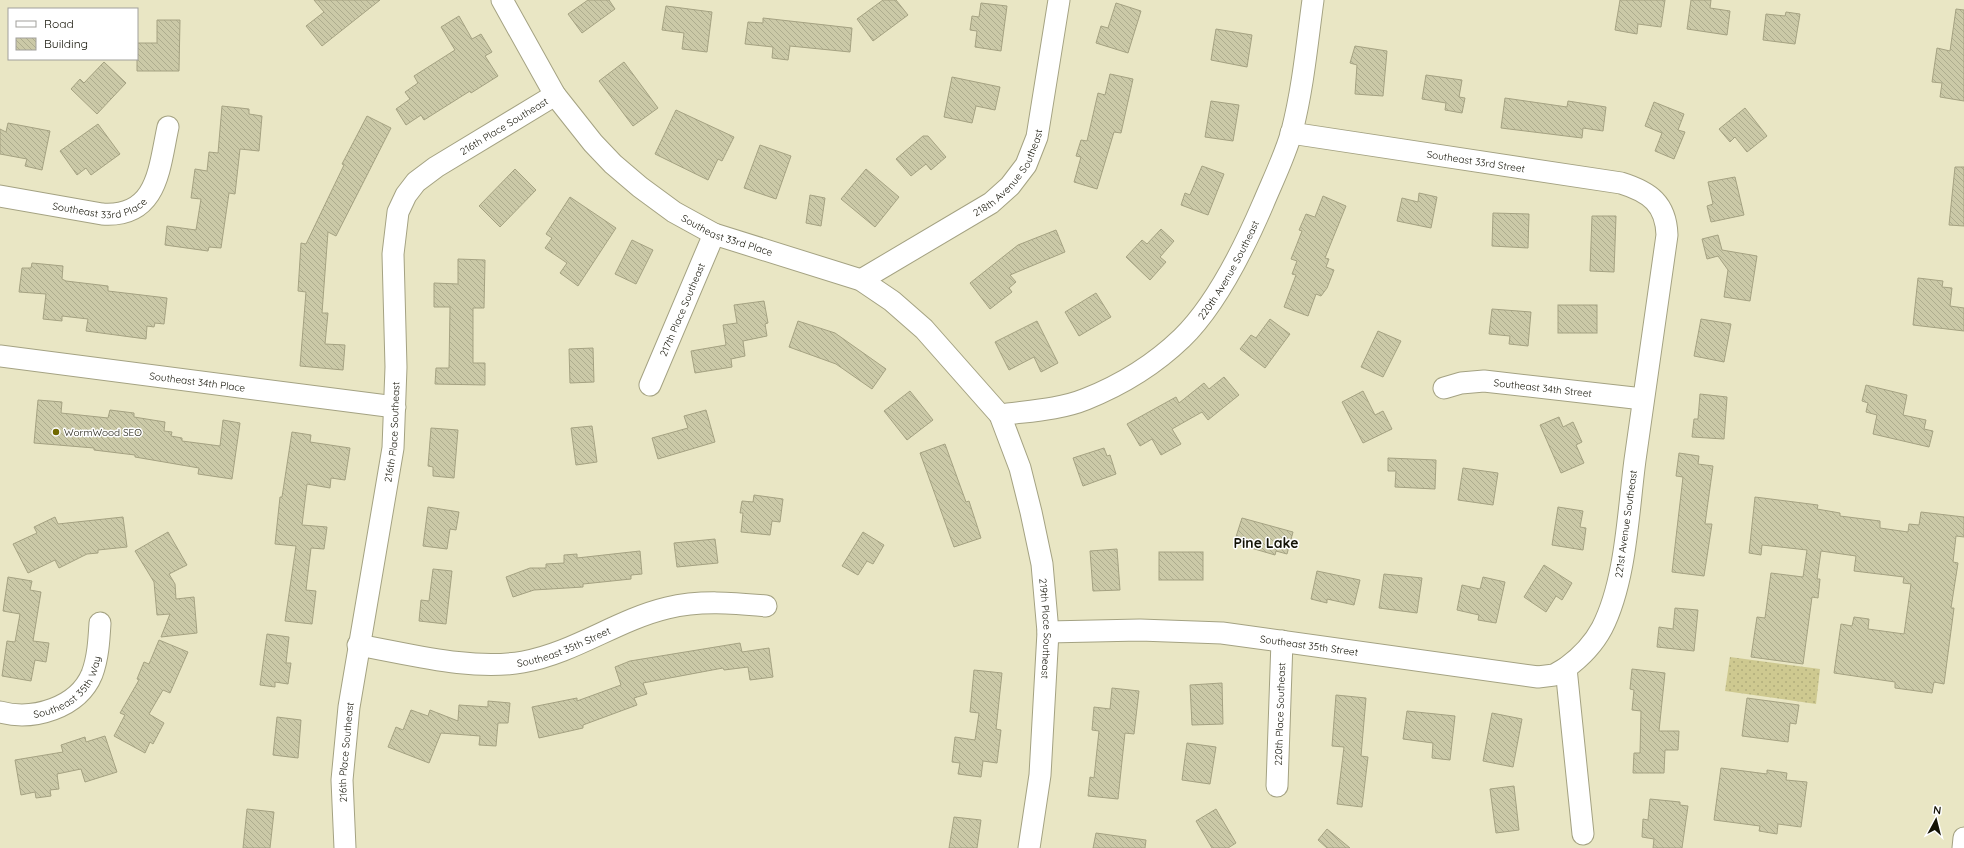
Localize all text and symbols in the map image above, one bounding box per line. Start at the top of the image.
legend [8,8,138,60]
text: Road [44,16,74,31]
text: Building [44,36,88,51]
street label: 216th Place Southeast [457,94,551,158]
street label: 218th Avenue Southeast [971,128,1045,219]
street label: Southeast 33rd Street [1426,147,1527,175]
street label: Southeast 33rd Place [51,195,150,221]
street label: Southeast 33rd Place [679,211,775,259]
street label: 220th Avenue Southeast [1195,218,1262,322]
street label: 217th Place Southeast [656,260,708,358]
street label: Southeast 34th Place [149,369,246,394]
street label: Southeast 34th Street [1493,376,1593,400]
street label: 216th Place Southeast [381,381,402,483]
place label: WormWood SEO [64,426,142,439]
marker: WormWood SEO [51,427,61,437]
street label: 221st Avenue Southeast [1612,469,1640,579]
district label: Pine Lake [1234,534,1298,552]
street label: 219th Place Southeast [1037,578,1055,680]
street label: Southeast 35th Street [516,623,613,669]
street label: Southeast 35th Street [1259,632,1360,658]
street label: Southeast 35th Way [32,655,103,720]
street label: 220th Place Southeast [1271,662,1288,766]
street label: 216th Place Southeast [335,700,356,803]
north arrow [1916,800,1956,840]
text: N [1932,803,1942,818]

